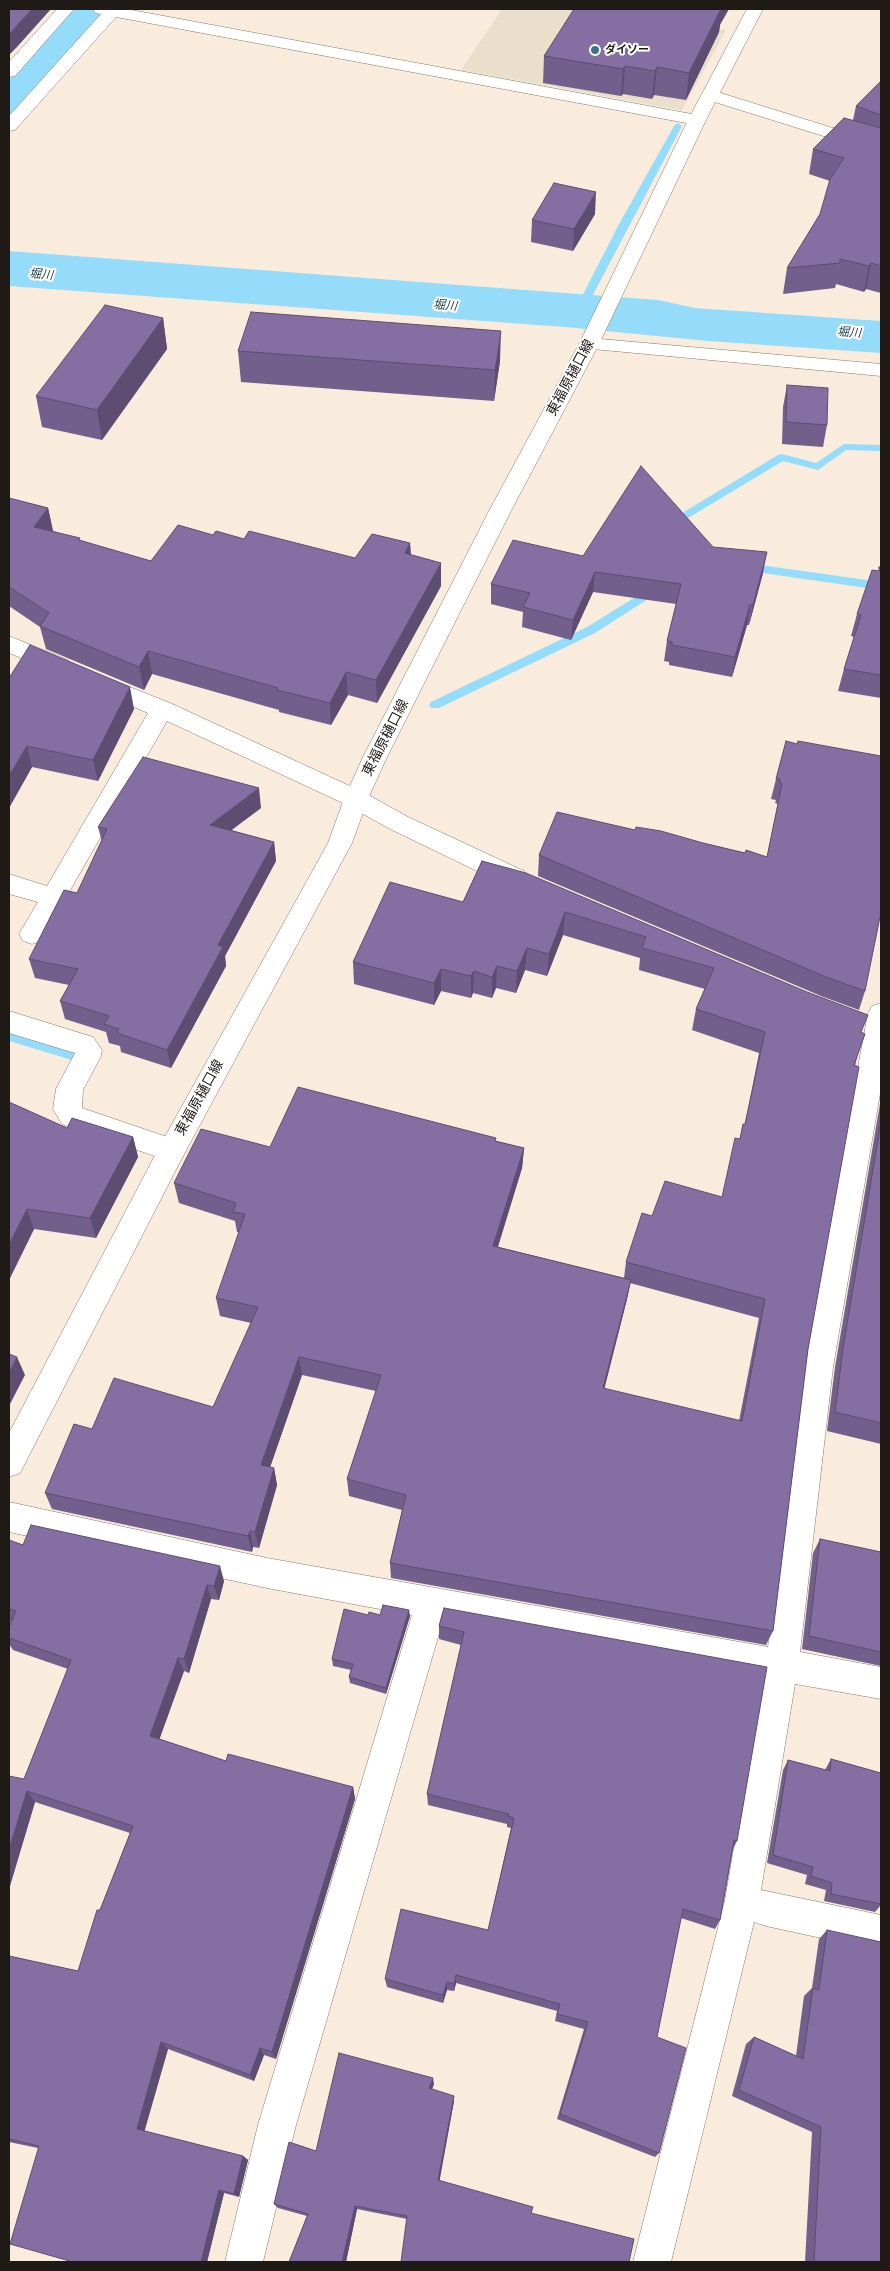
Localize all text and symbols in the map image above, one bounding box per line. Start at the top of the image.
place label: ダイソー [605,43,649,57]
marker: ダイソー [589,44,601,56]
water label: 堀川 [28,267,54,283]
water label: 堀川 [432,298,458,314]
water label: 堀川 [837,325,861,341]
street label: 東福原樋口線 [544,337,598,419]
street label: 東福原樋口線 [359,697,413,779]
street label: 東福原樋口線 [172,1057,228,1139]

